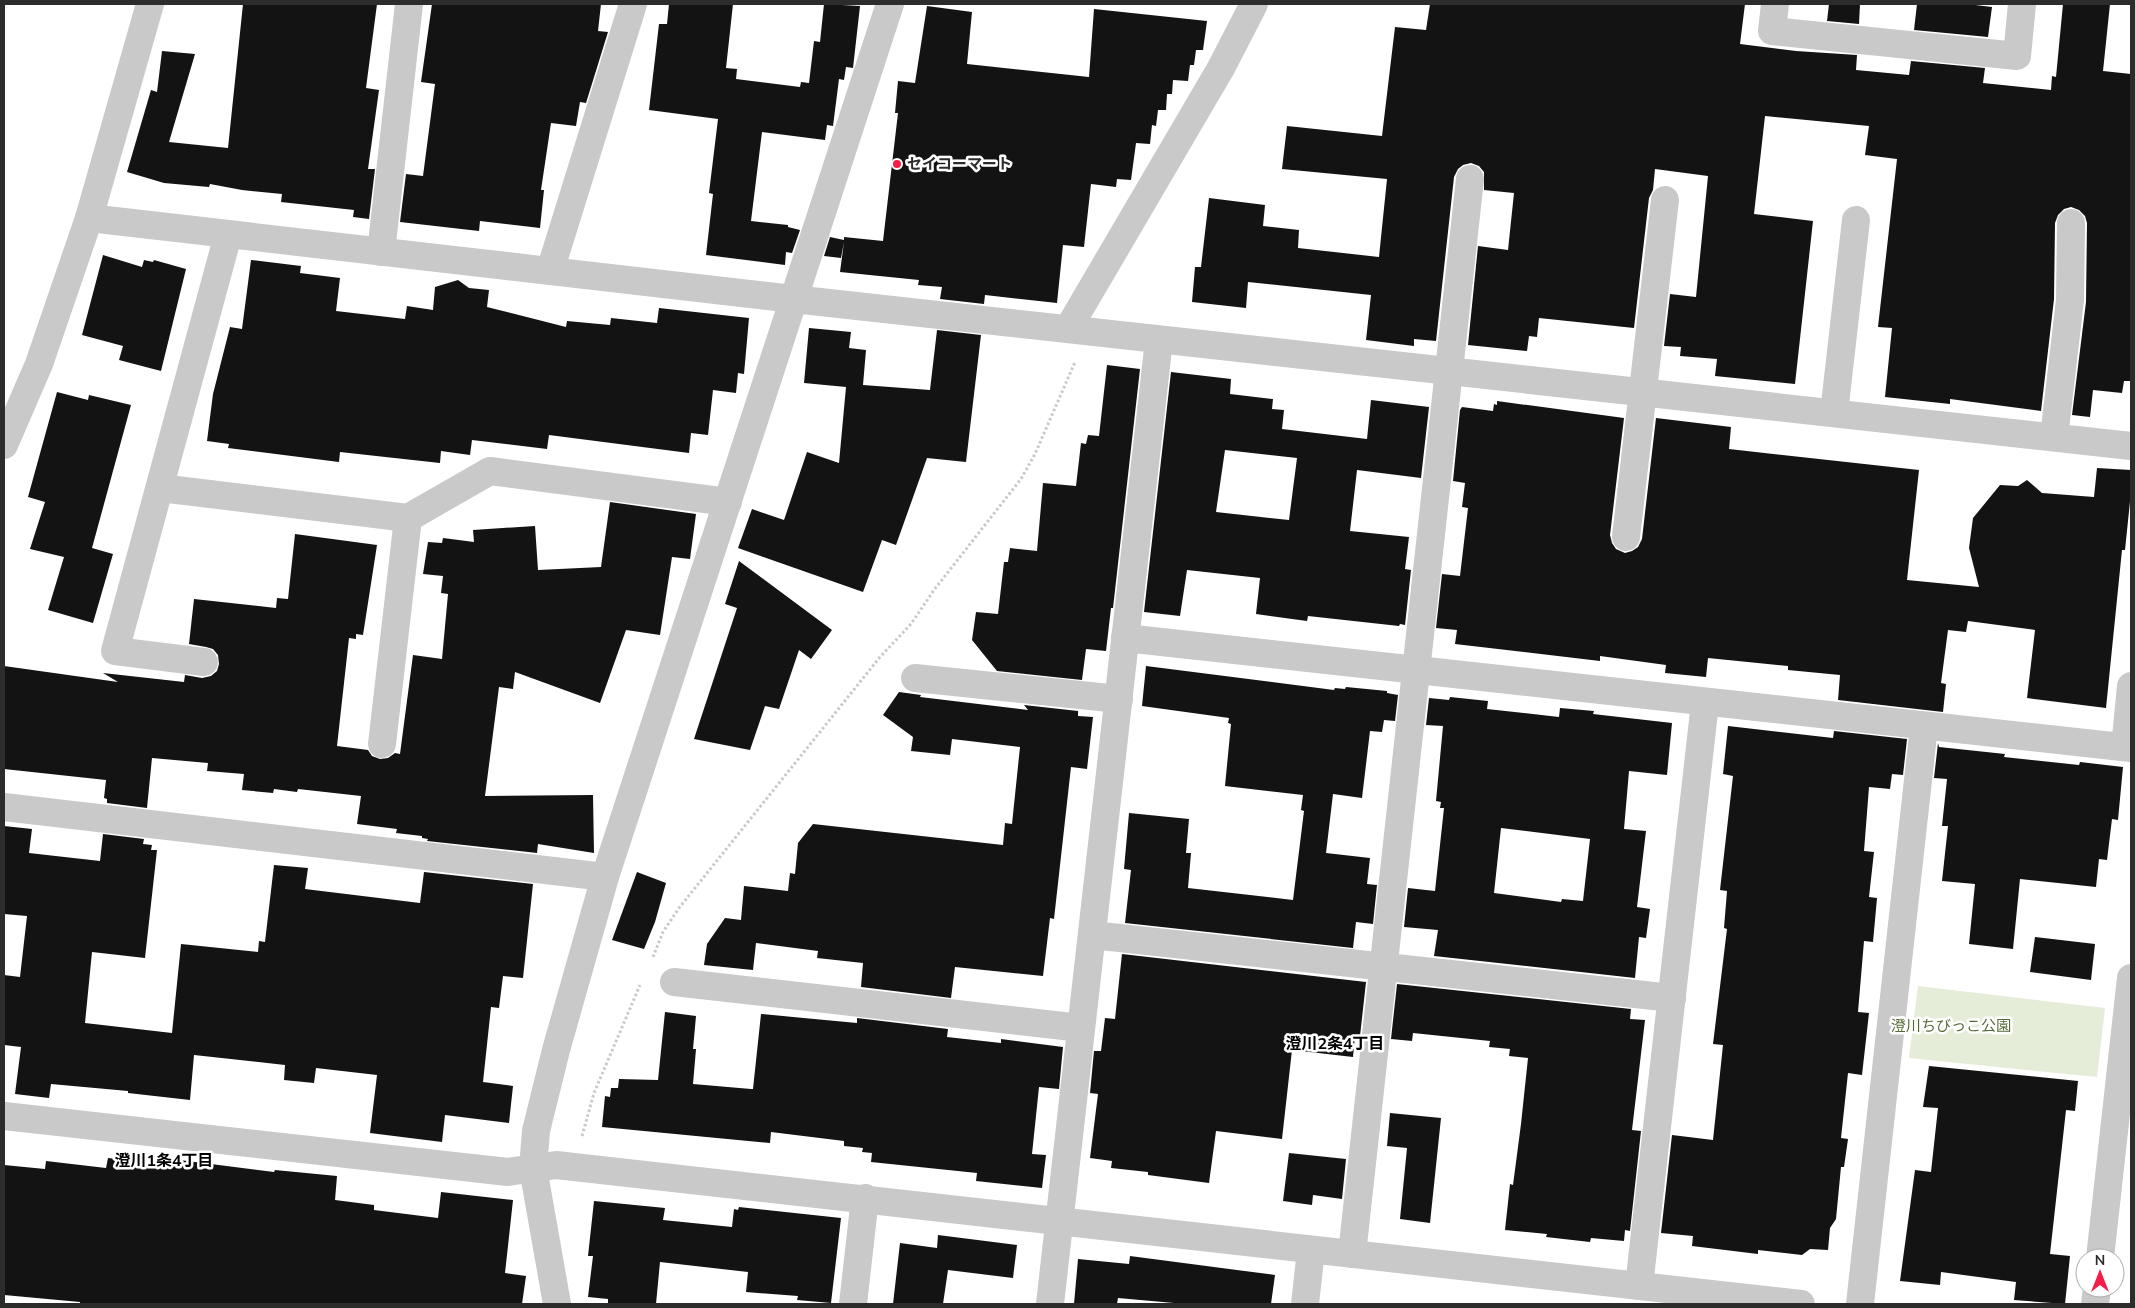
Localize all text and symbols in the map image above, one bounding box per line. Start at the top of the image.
place label: セイコーマート [907,154,1012,174]
marker: セイコーマート [891,158,903,170]
park label: 澄川ちびっこ公園 [1891,1016,2011,1036]
district label: 澄川2条4丁目 [1285,1033,1385,1055]
district label: 澄川1条4丁目 [114,1150,214,1172]
north arrow [2075,1248,2125,1298]
text: N [2095,1251,2105,1270]

